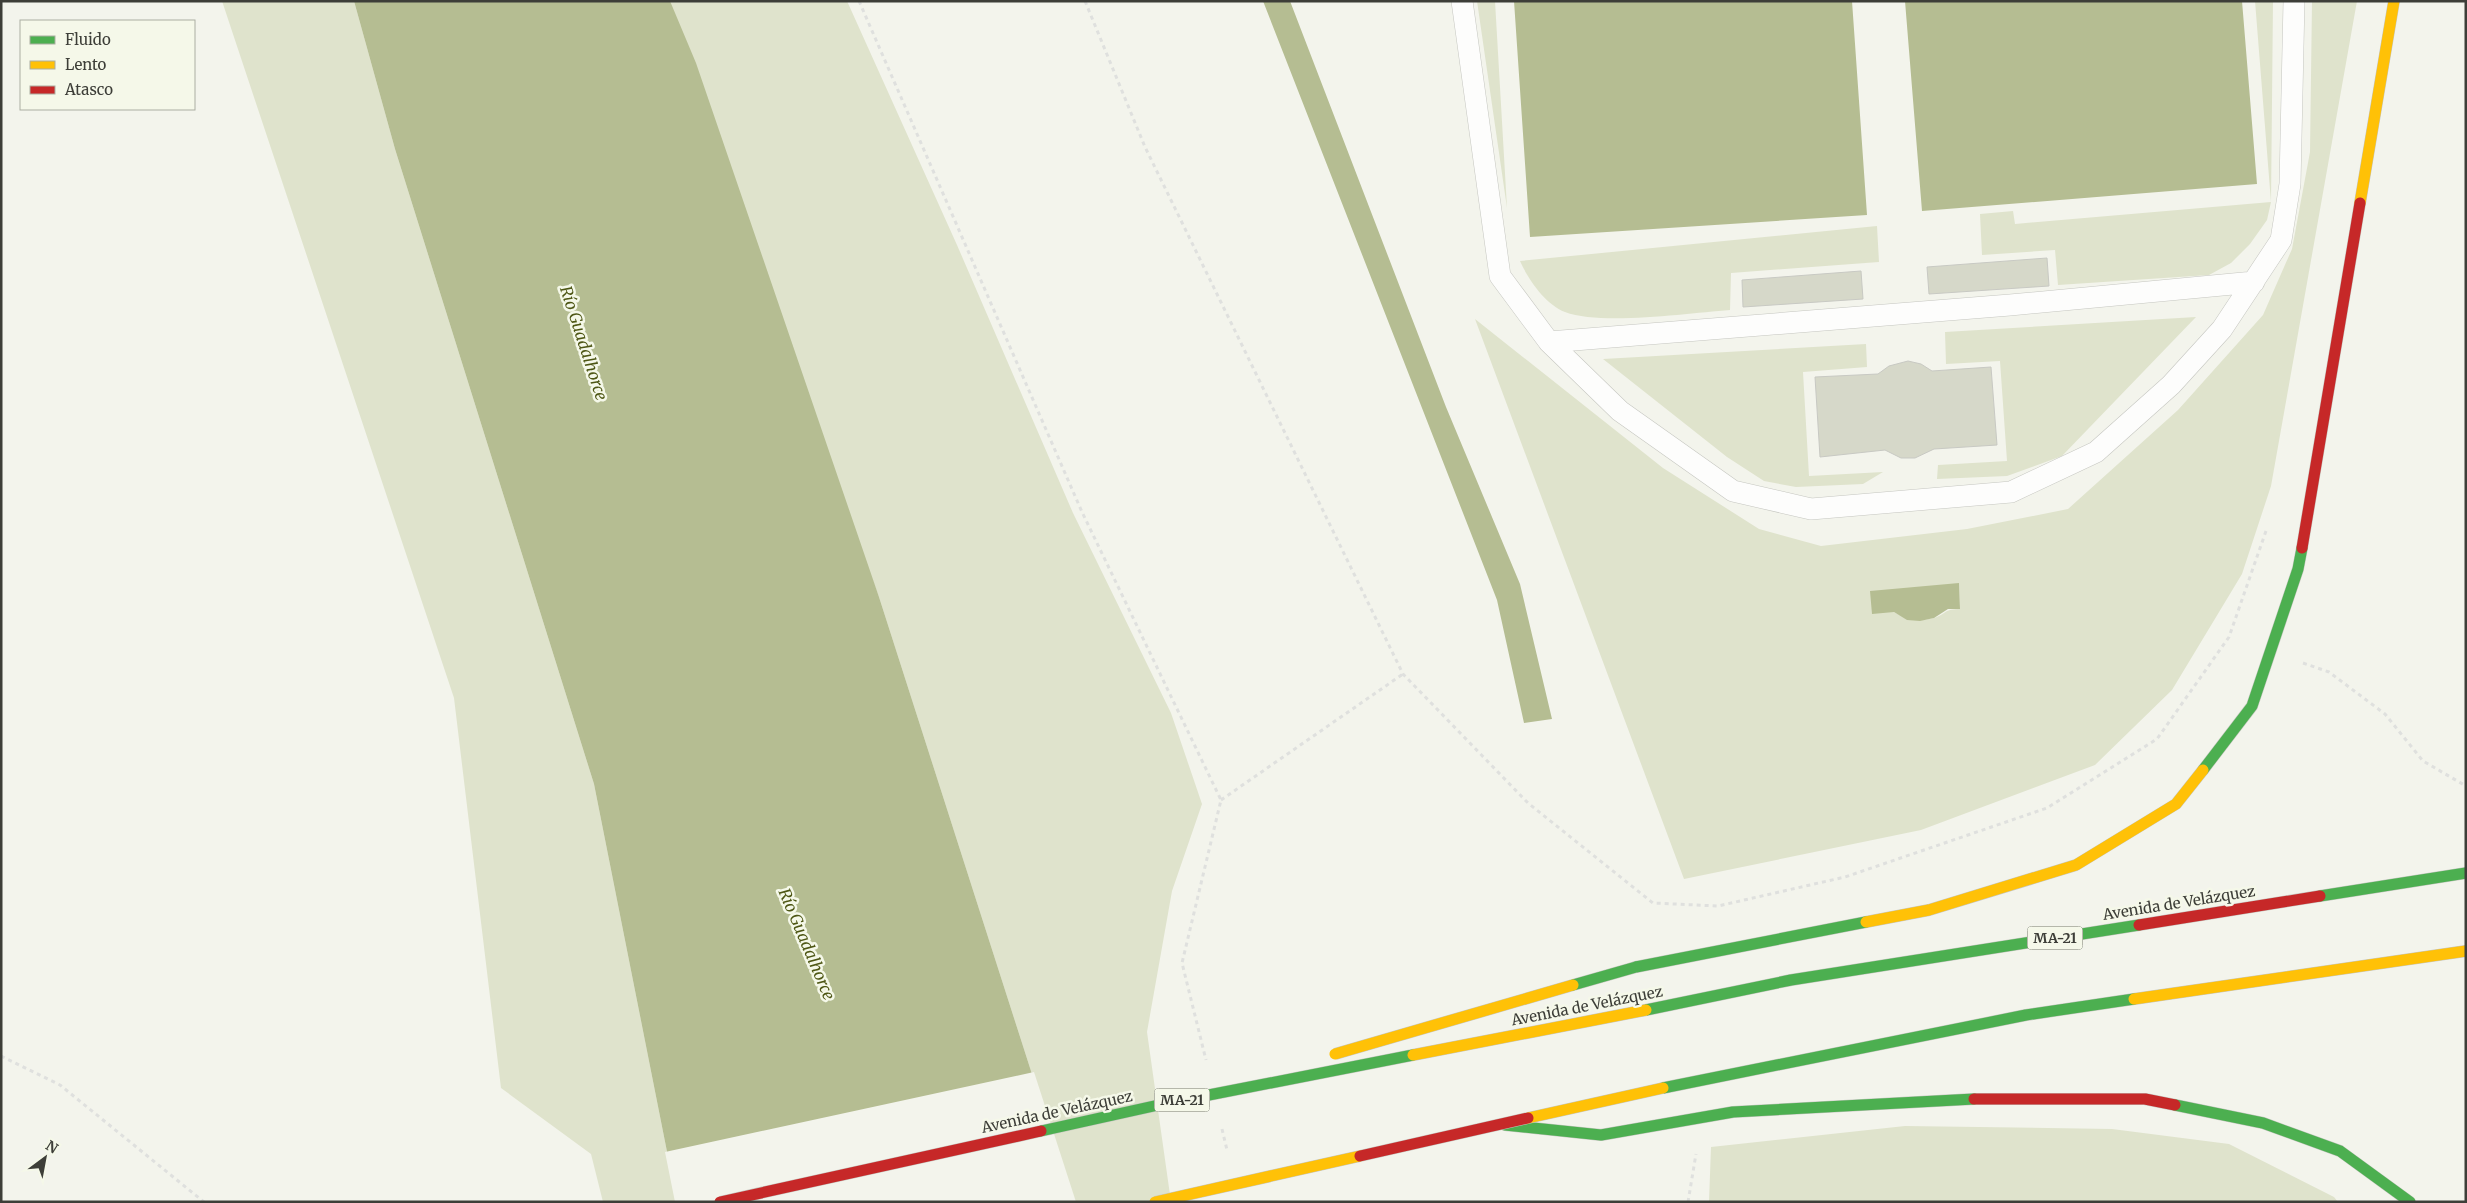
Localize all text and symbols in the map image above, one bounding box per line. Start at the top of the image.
legend [20,20,195,110]
text: Fluido [65,30,111,49]
text: Lento [65,55,107,74]
text: Atasco [64,80,113,99]
water label: Río Guadalhorce [556,283,612,403]
street label: Avenida de Velázquez [2100,881,2256,924]
water label: Río Guadalhorce [775,885,839,1003]
road number: MA-21 [2028,926,2082,950]
street label: Avenida de Velázquez [1509,982,1664,1030]
street label: Avenida de Velázquez [979,1086,1134,1137]
road number: MA-21 [1154,1088,1210,1112]
north arrow [20,1133,70,1183]
text: N [42,1136,61,1158]

